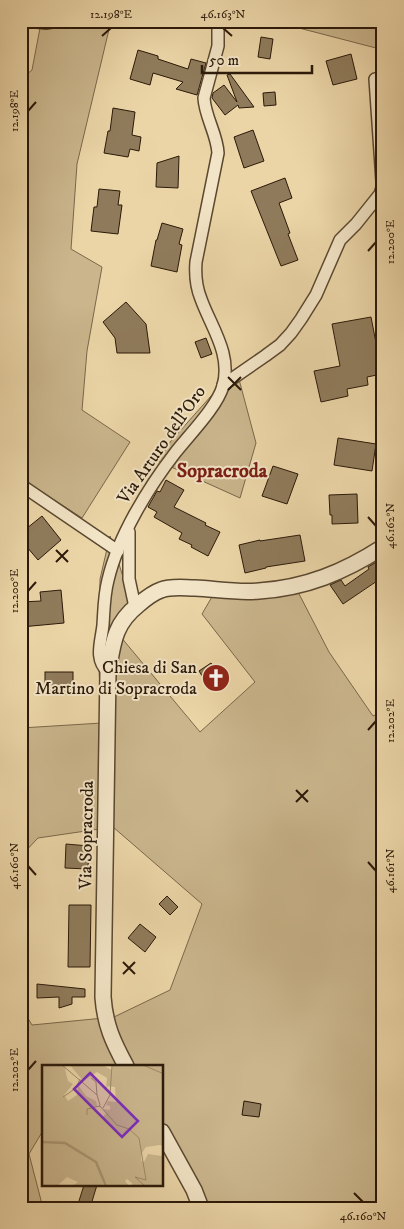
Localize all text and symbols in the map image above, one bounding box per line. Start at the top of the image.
text: 12.198°E [90,7,133,22]
text: 46.163°N [201,7,246,22]
scale bar [202,42,312,74]
text: 50 m [209,51,239,70]
text: 12.198°E [7,89,22,132]
text: 12.200°E [383,219,398,264]
street label: Via Arturo dell'Oro [112,381,211,509]
district label: Sopracroda [177,459,268,484]
text: 46.162°N [383,503,398,549]
text: 12.200°E [7,568,22,613]
place label: Chiesa di San Martino di Sopracroda [35,657,198,700]
church icon: Chiesa di San Martino di Sopracroda [201,663,231,693]
text: 12.202°E [383,699,398,743]
street label: Via Sopracroda [75,780,99,891]
text: 46.160°N [7,842,22,889]
text: 46.161°N [383,849,398,893]
text: 12.202°E [7,1048,22,1092]
inset map [42,1065,164,1186]
text: 46.160°N [340,1209,387,1224]

